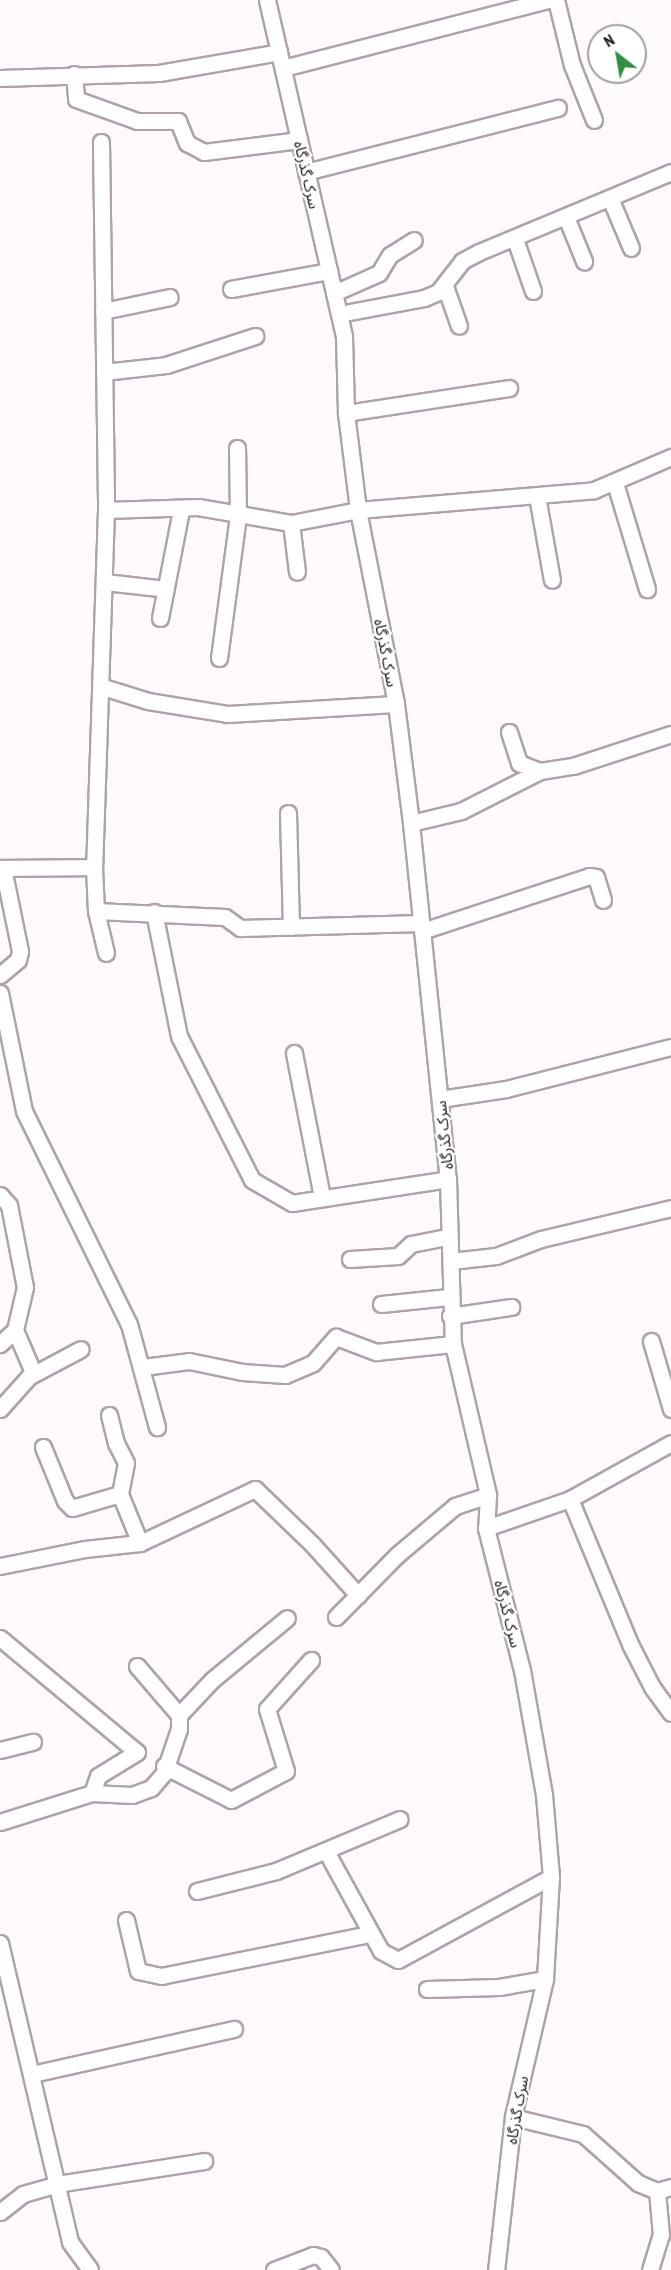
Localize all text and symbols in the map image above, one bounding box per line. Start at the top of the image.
north arrow [587,24,647,84]
text: N [600,29,618,51]
street label: سرک گذرگاه [290,139,324,211]
street label: سرک گذرگاه [371,617,401,689]
street label: سرک گذرگاه [431,1100,457,1170]
street label: سرک گذرگاه [491,1578,525,1650]
street label: سرک گذرگاه [502,2074,532,2146]

